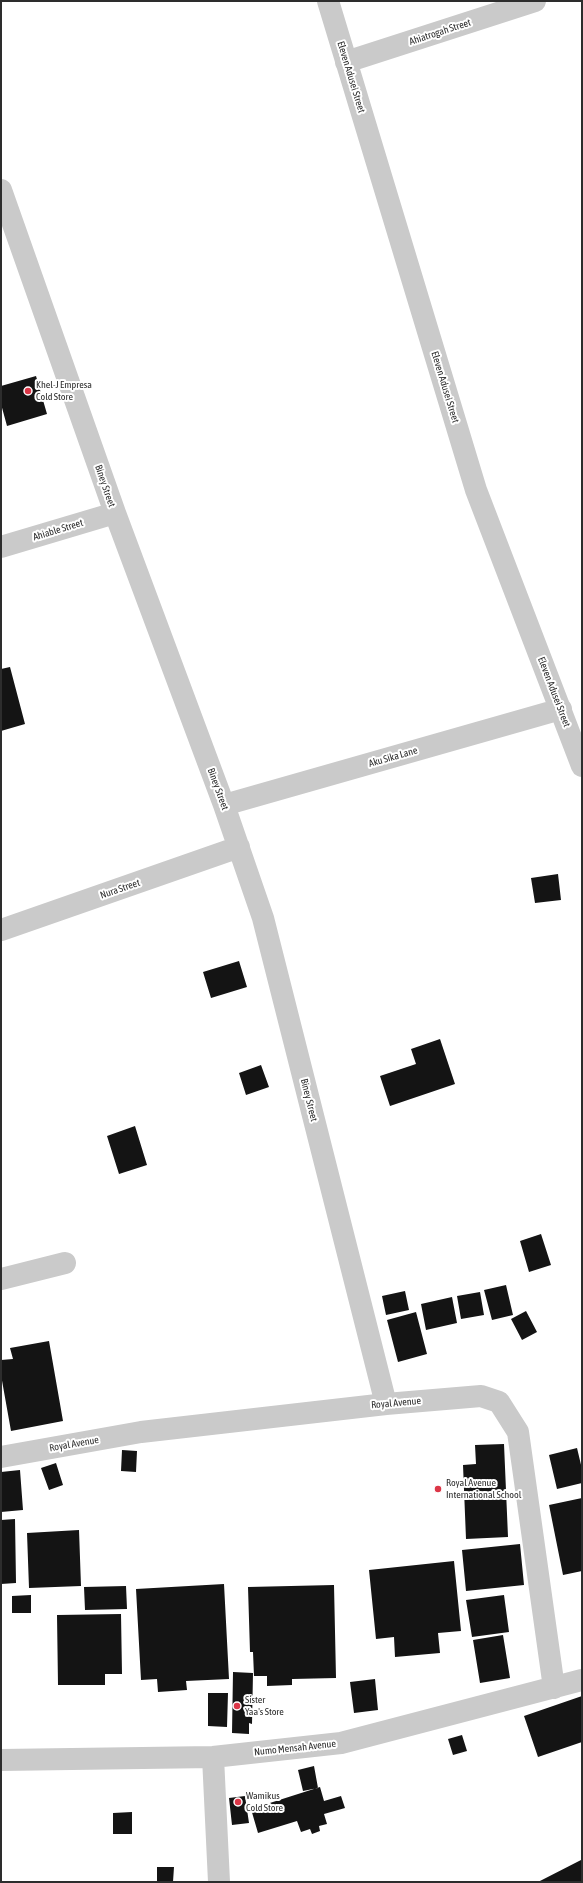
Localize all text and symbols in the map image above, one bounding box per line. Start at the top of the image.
street label: Ahiatrogah Street [408,16,472,48]
street label: Eleven Adusei Street [334,40,368,114]
street label: Eleven Adusei Street [428,350,462,424]
place label: Khel-J Empresa Cold Store [36,379,92,402]
marker: Khel-J Empresa Cold Store [23,386,33,396]
street label: Biney Street [92,463,118,509]
street label: Ahiable Street [31,517,85,543]
street label: Eleven Adusei Street [535,655,573,729]
street label: Aku Sika Lane [367,744,419,770]
street label: Biney Street [205,766,231,812]
street label: Nura Street [98,877,142,901]
street label: Biney Street [298,1077,320,1123]
street label: Royal Avenue [371,1395,421,1411]
street label: Royal Avenue [48,1434,100,1454]
place label: Royal Avenue International School [446,1477,521,1500]
marker: Royal Avenue International School [433,1484,443,1494]
place label: Sister Yaa's Store [245,1694,284,1718]
marker: Sister Yaa's Store [232,1701,242,1711]
street label: Numo Mensah Avenue [254,1738,336,1758]
place label: Wamikus Cold Store [246,1790,283,1814]
marker: Wamikus Cold Store [233,1797,243,1807]

